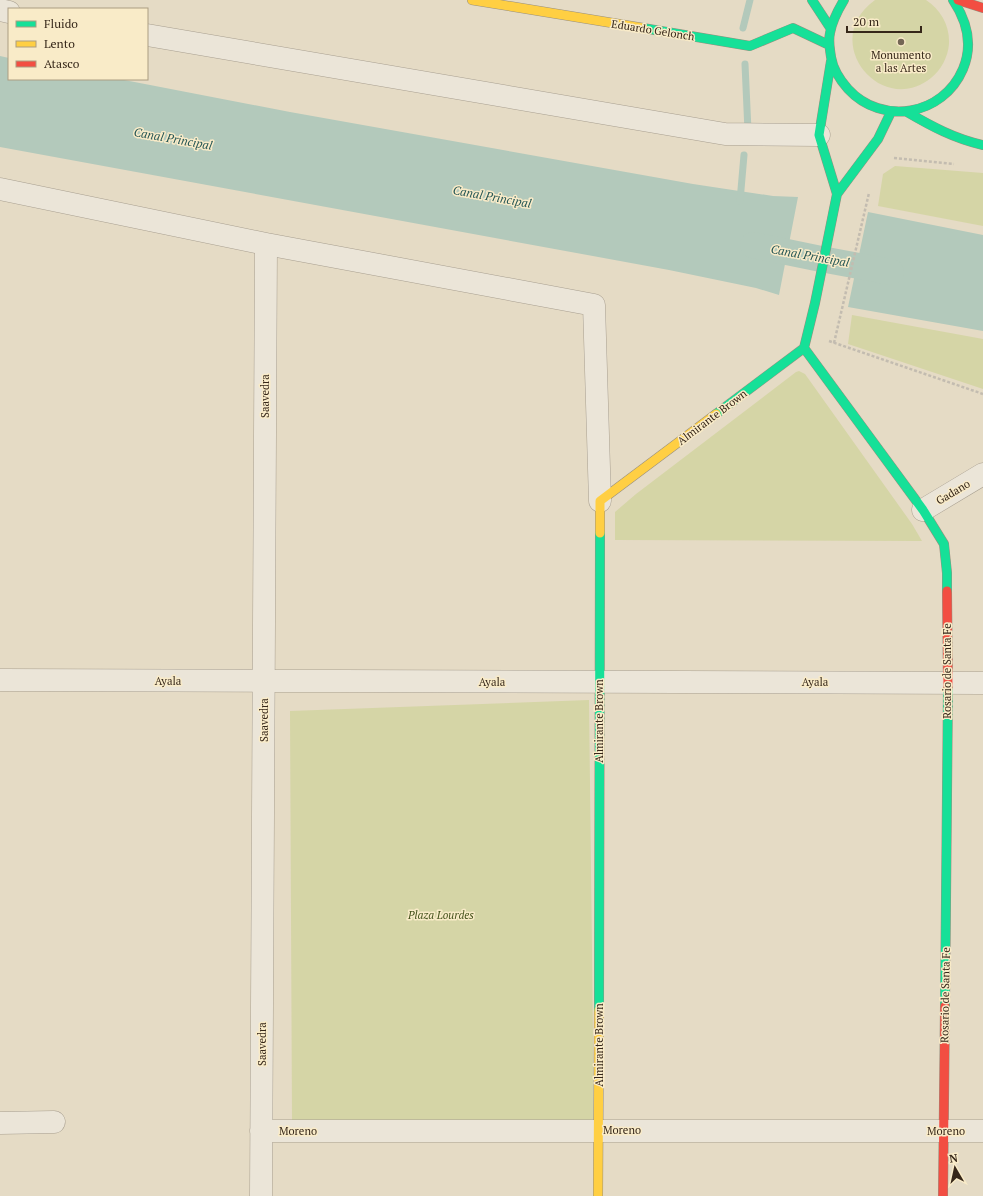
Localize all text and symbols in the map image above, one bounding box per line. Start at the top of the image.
legend [8,8,148,80]
scale bar [847,8,921,34]
text: 20 m [853,14,880,29]
text: Fluido [44,16,78,31]
street label: Eduardo Gelonch [610,17,696,44]
text: Lento [44,36,75,51]
marker: Monumento a las Artes [896,37,906,47]
place label: Monumento a las Artes [871,48,931,75]
text: Atasco [44,56,80,71]
water label: Canal Principal [133,124,214,153]
water label: Canal Principal [452,182,533,211]
water label: Canal Principal [770,241,851,270]
street label: Saavedra [258,374,272,418]
street label: Almirante Brown [674,386,750,448]
street label: Gadano [933,476,973,508]
street label: Rosario de Santa Fe [940,623,954,719]
street label: Ayala [155,674,182,688]
street label: Ayala [479,675,506,689]
street label: Ayala [802,675,829,689]
street label: Almirante Brown [592,679,606,763]
street label: Saavedra [257,698,271,742]
park label: Plaza Lourdes [407,908,474,922]
street label: Rosario de Santa Fe [937,947,953,1043]
street label: Almirante Brown [592,1003,606,1087]
street label: Saavedra [255,1022,269,1066]
street label: Moreno [603,1123,641,1137]
street label: Moreno [279,1124,317,1138]
street label: Moreno [927,1124,965,1138]
north arrow [935,1148,975,1188]
text: N [948,1150,959,1166]

